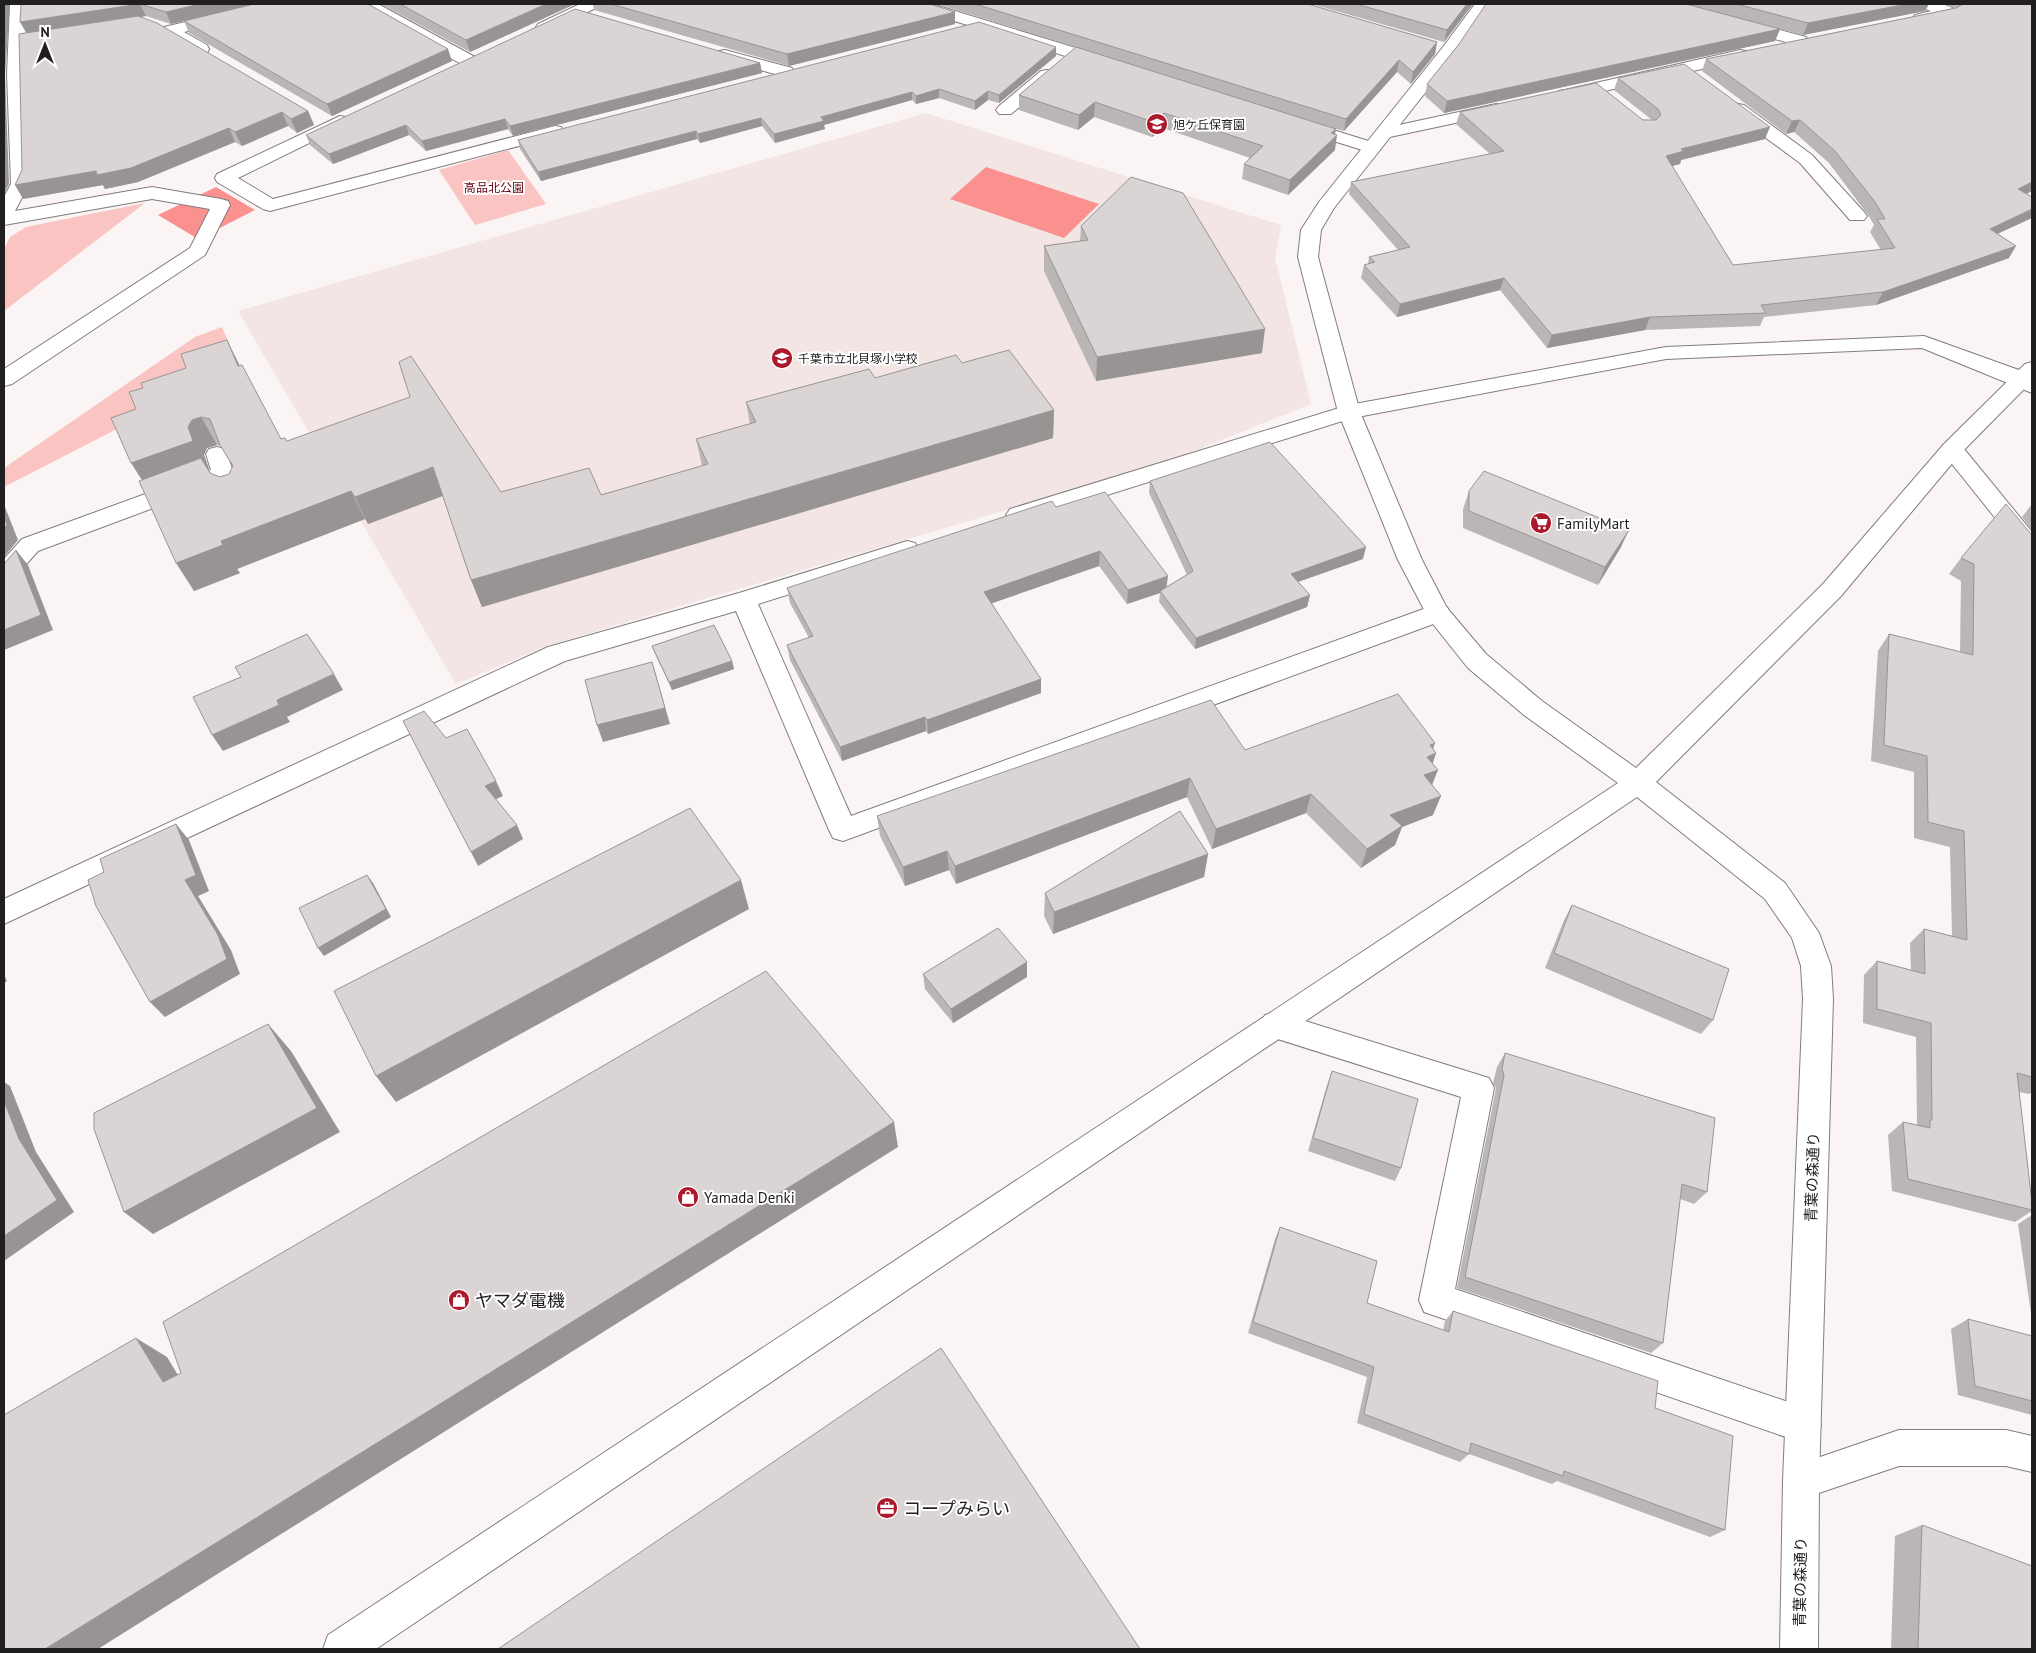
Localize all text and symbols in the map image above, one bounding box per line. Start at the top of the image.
north arrow [20,20,70,70]
text: N [40,23,50,41]
school or university icon: 旭ケ丘保育園 [1145,112,1169,136]
place label: 旭ケ丘保育園 [1173,117,1245,132]
park label: 高品北公園 [464,180,524,195]
school or university icon: 千葉市立北貝塚小学校 [770,346,794,370]
place label: 千葉市立北貝塚小学校 [798,351,918,366]
supermarket icon: FamilyMart [1529,511,1553,535]
place label: FamilyMart [1557,514,1630,533]
street label: 青葉の森通り [1801,1132,1823,1222]
shop icon: Yamada Denki [676,1185,700,1209]
place label: Yamada Denki [704,1188,795,1207]
shop icon: ヤマダ電機 [447,1288,471,1312]
place label: ヤマダ電機 [475,1289,565,1312]
office icon: コープみらい [875,1496,899,1520]
place label: コープみらい [903,1497,1010,1520]
street label: 青葉の森通り [1790,1537,1810,1627]

